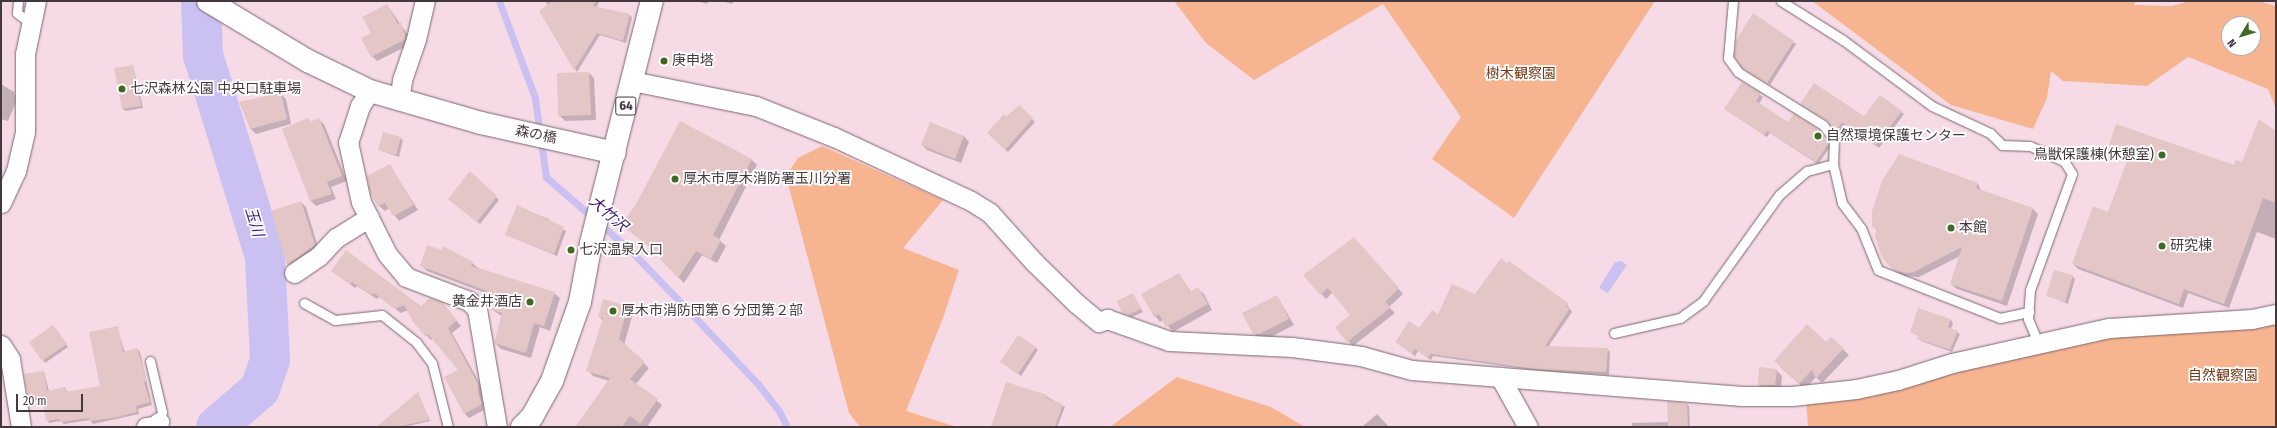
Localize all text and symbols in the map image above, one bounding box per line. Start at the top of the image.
north arrow [2221,16,2261,56]
text: N [2225,36,2239,50]
place label: 庚申塔 [672,53,714,69]
marker: 庚申塔 [659,56,669,66]
park label: 樹木観察園 [1486,66,1556,82]
place label: 七沢森林公園 中央口駐車場 [130,81,301,97]
marker: 七沢森林公園 中央口駐車場 [117,84,127,94]
road number: 64 [615,95,637,117]
street label: 森の橋 [514,123,558,147]
place label: 自然環境保護センター [1826,128,1966,144]
marker: 自然環境保護センター [1813,131,1823,141]
place label: 鳥獣保護棟(休憩室) [2034,147,2154,163]
marker: 鳥獣保護棟(休憩室) [2157,150,2167,160]
place label: 厚木市厚木消防署玉川分署 [683,171,851,187]
marker: 厚木市厚木消防署玉川分署 [670,174,680,184]
water label: 大竹沢 [585,192,631,236]
water label: 玉川 [241,205,267,239]
place label: 本館 [1959,220,1987,236]
marker: 本館 [1946,223,1956,233]
place label: 研究棟 [2170,238,2212,254]
marker: 研究棟 [2157,241,2167,251]
place label: 七沢温泉入口 [579,242,663,258]
marker: 七沢温泉入口 [566,245,576,255]
place label: 黄金井酒店 [452,294,522,310]
marker: 黄金井酒店 [525,297,535,307]
place label: 厚木市消防団第６分団第２部 [621,303,803,319]
marker: 厚木市消防団第６分団第２部 [608,306,618,316]
park label: 自然観察園 [2188,368,2258,384]
scale bar [18,386,85,412]
text: 20 m [23,394,47,408]

